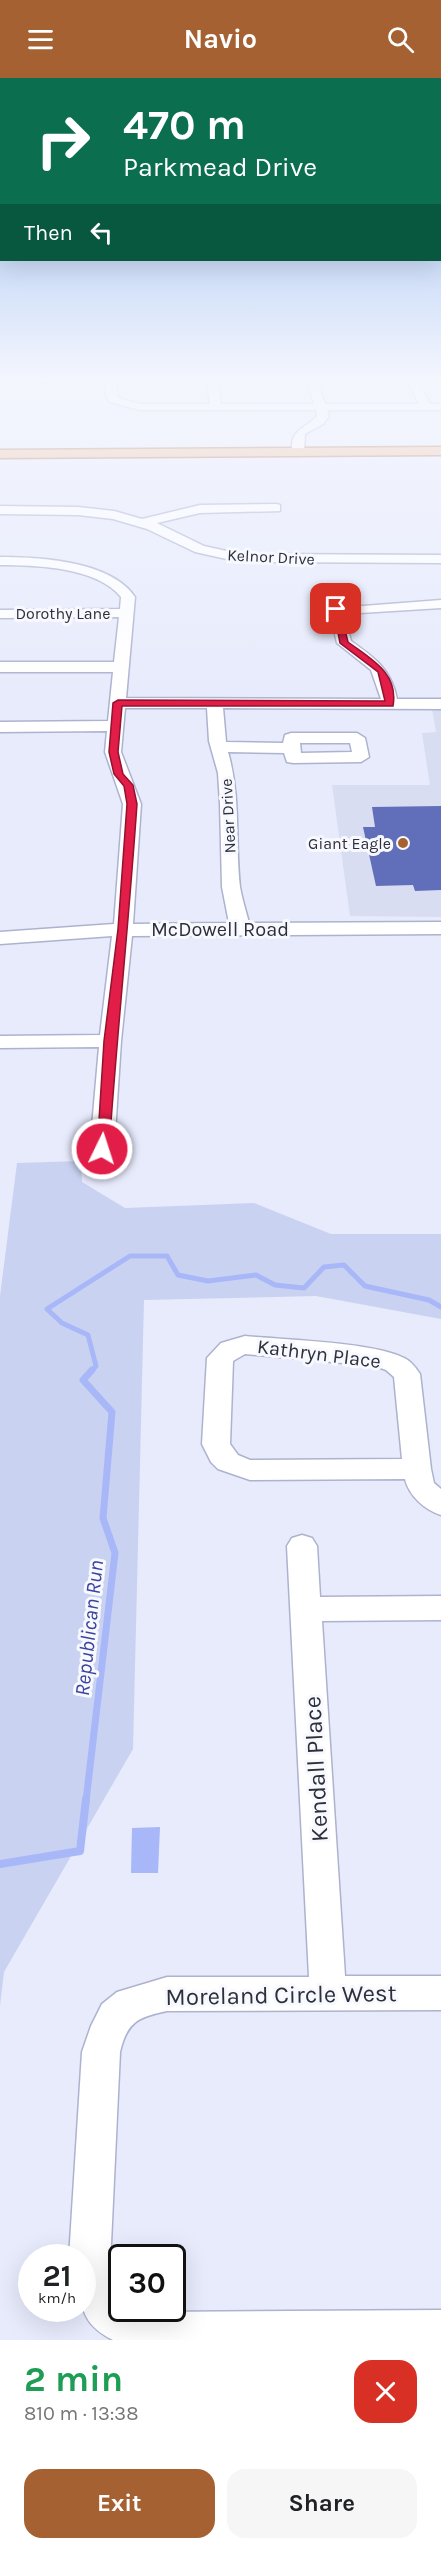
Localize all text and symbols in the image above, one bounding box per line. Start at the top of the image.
icon: menu [24,23,57,56]
text: Navio [184,23,257,55]
icon: search [384,23,417,56]
text: 470 m [123,100,246,150]
icon: right [24,102,102,180]
text: Parkmead Drive [123,151,317,183]
icon: left [85,216,118,249]
text: Then [24,220,73,246]
street label: Kelnor Drive [227,545,315,569]
pin [310,583,361,634]
icon: arrive [319,592,352,625]
street label: Dorothy Lane [16,604,110,623]
street label: Near Drive [217,778,239,854]
place label: Giant Eagle [308,834,391,853]
marker: Giant Eagle [396,836,410,850]
street label: McDowell Road [151,918,289,941]
position arrow [70,1117,134,1181]
street label: Kathryn Place [256,1335,382,1373]
water label: Republican Run [70,1559,108,1697]
street label: Kendall Place [298,1695,334,1843]
street label: Moreland Circle West [165,1979,397,2011]
speed limit sign: 30 [108,2244,186,2322]
text: 21 [43,2258,71,2294]
text: km/h [38,2289,76,2307]
text: 2 min [24,2358,123,2400]
button: close [354,2360,417,2423]
text: 810 m · 13:38 [24,2402,138,2425]
button: Exit [24,2469,215,2538]
button: Share [227,2469,417,2538]

